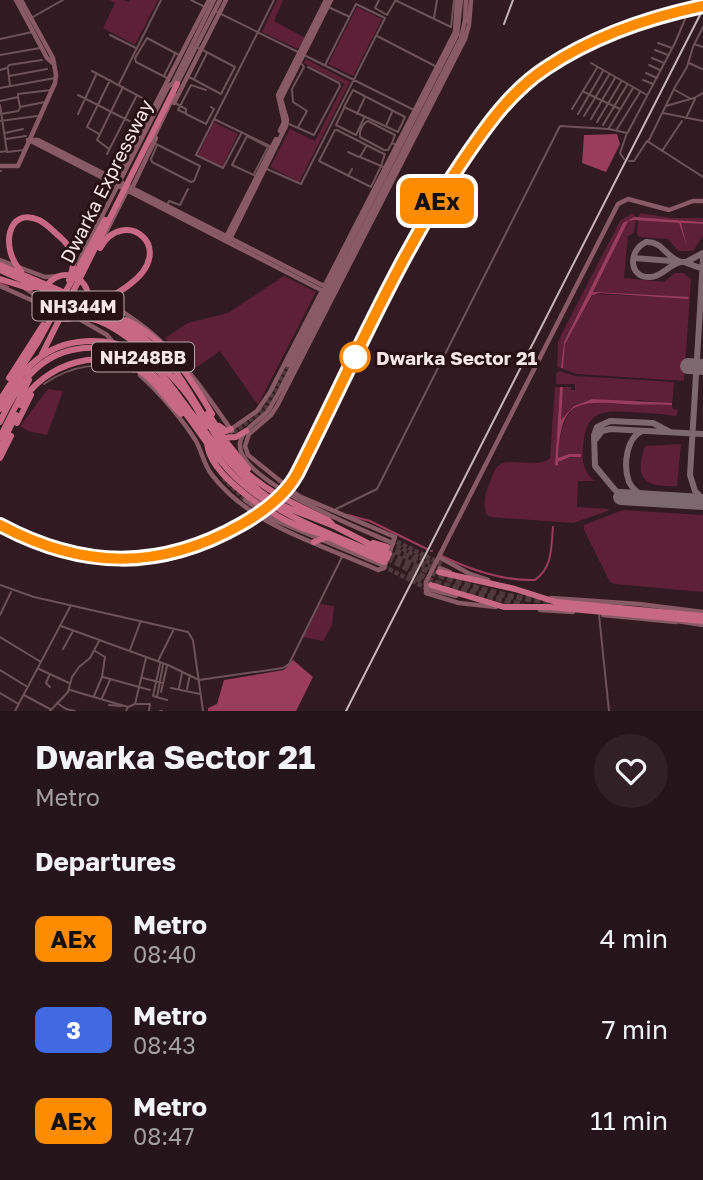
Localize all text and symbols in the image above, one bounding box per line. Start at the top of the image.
street label: Dwarka Expressway [55,95,157,267]
line badge: AEx [397,178,477,224]
text: AEx [414,186,460,215]
road number: NH344M [32,292,124,320]
road number: NH248BB [92,342,194,372]
marker: Dwarka Sector 21 [340,342,370,372]
place label: Dwarka Sector 21 [376,346,538,369]
button: heart [594,734,668,808]
text: Dwarka Sector 21 [35,737,315,776]
text: Metro [35,783,100,811]
text: Departures [35,846,176,877]
text: Metro [133,909,207,940]
text: 4 min [600,923,668,954]
text: AEx [51,924,96,953]
text: 08:40 [133,940,196,968]
text: Metro [133,1000,207,1031]
text: 7 min [602,1014,668,1045]
text: 3 [66,1015,81,1044]
text: 08:43 [133,1031,196,1059]
text: Metro [133,1091,207,1122]
text: 11 min [590,1105,668,1136]
text: AEx [51,1106,96,1135]
text: 08:47 [133,1122,194,1150]

